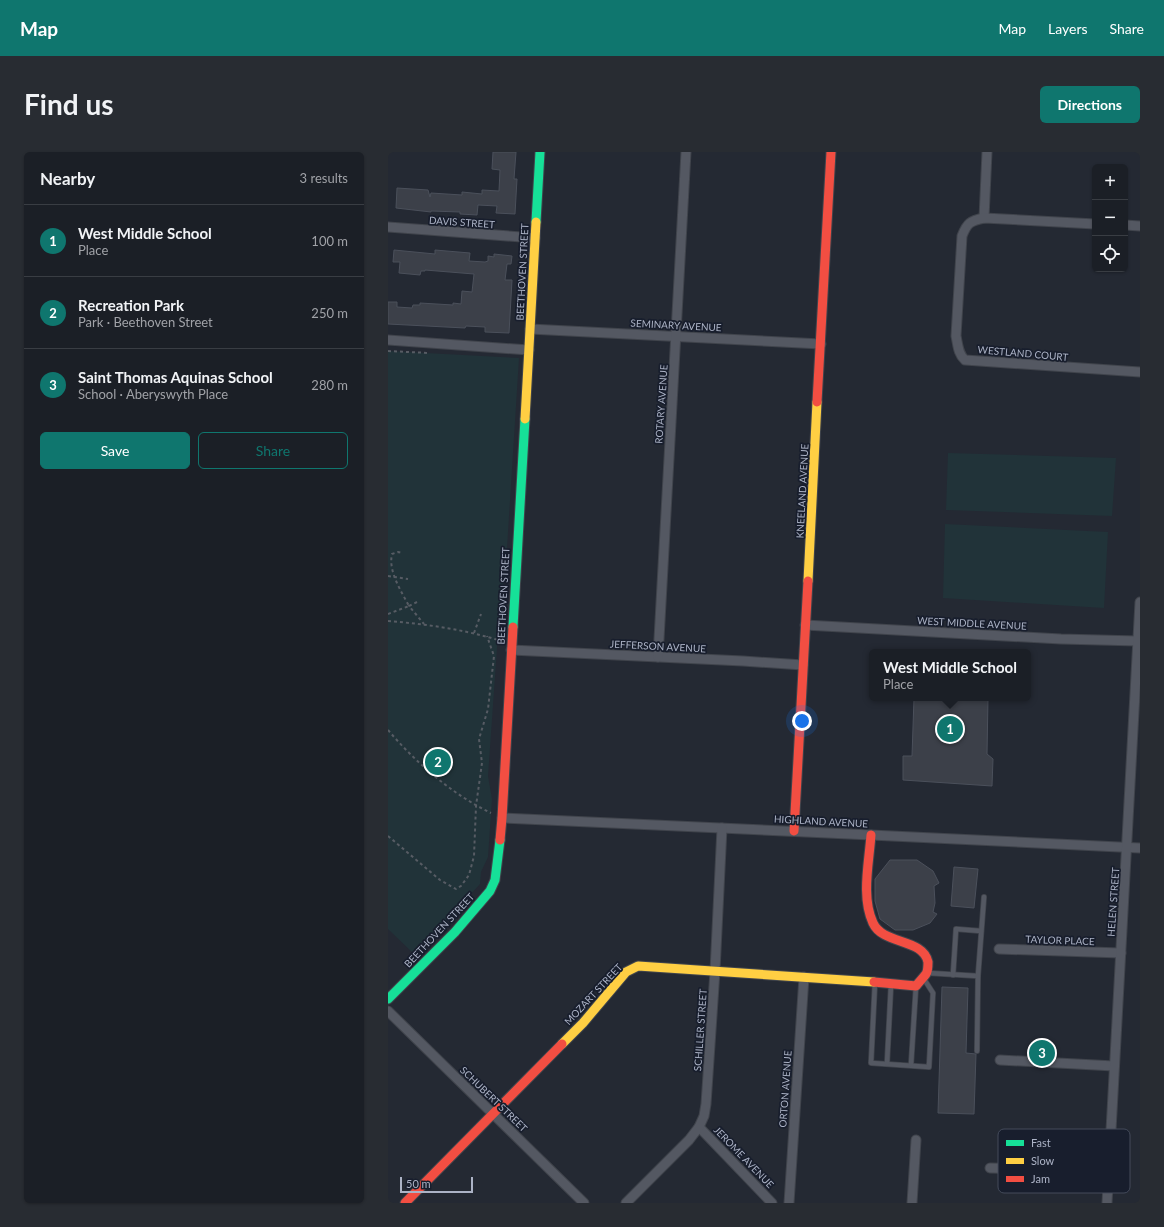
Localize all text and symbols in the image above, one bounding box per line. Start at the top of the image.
text: Map [20,17,58,40]
text: Map [998,20,1026,37]
text: Layers [1048,20,1088,37]
text: Share [1110,20,1144,37]
button: Directions [1040,86,1140,123]
text: Find us [24,87,114,121]
map controls [1092,164,1128,272]
button: + [1092,164,1128,200]
text: Nearby [40,168,95,189]
text: 3 results [300,170,348,186]
button: − [1092,200,1128,236]
street label: DAVIS STREET [429,214,496,230]
street label: BEETHOVEN STREET [513,223,531,321]
text: West Middle School [78,224,212,242]
text: 1 [49,233,57,249]
text: 100 m [311,233,348,249]
button: locate [1092,236,1128,272]
text: Place [78,242,108,258]
text: Recreation Park [78,296,184,314]
text: 2 [49,305,57,321]
text: 250 m [311,305,348,321]
text: Park · Beethoven Street [78,314,213,330]
street label: SEMINARY AVENUE [630,317,722,333]
street label: WESTLAND COURT [977,343,1069,363]
street label: ROTARY AVENUE [652,364,670,444]
text: Saint Thomas Aquinas School [78,368,273,386]
text: 3 [49,377,57,393]
text: 280 m [311,377,348,393]
text: School · Aberyswyth Place [78,386,228,402]
button: Save [40,432,190,469]
button: Share [198,432,348,469]
street label: KNEELAND AVENUE [794,443,810,539]
street label: BEETHOVEN STREET [494,547,512,645]
street label: WEST MIDDLE AVENUE [917,614,1027,632]
street label: JEFFERSON AVENUE [610,637,707,655]
popup [869,649,1031,701]
text: West Middle School [883,658,1017,676]
text: Place [883,676,913,692]
your location [792,711,812,731]
pin: 1 [937,714,963,744]
pin: 2 [425,747,451,777]
street label: HIGHLAND AVENUE [774,813,869,829]
street label: HELEN STREET [1105,867,1121,937]
street label: BEETHOVEN STREET [401,890,477,970]
street label: TAYLOR PLACE [1025,933,1095,947]
street label: MOZART STREET [562,961,624,1027]
street label: SCHILLER STREET [691,988,709,1072]
pin: 3 [1029,1038,1055,1068]
street label: ORTON AVENUE [776,1050,794,1128]
street label: SCHUBERT STREET [458,1064,530,1134]
street label: JEROME AVENUE [712,1124,777,1190]
legend [998,1129,1130,1193]
text: Fast [1031,1136,1051,1149]
text: Slow [1031,1154,1055,1167]
text: Jam [1031,1172,1050,1185]
scale bar [400,1175,473,1194]
text: 50 m [406,1177,431,1190]

